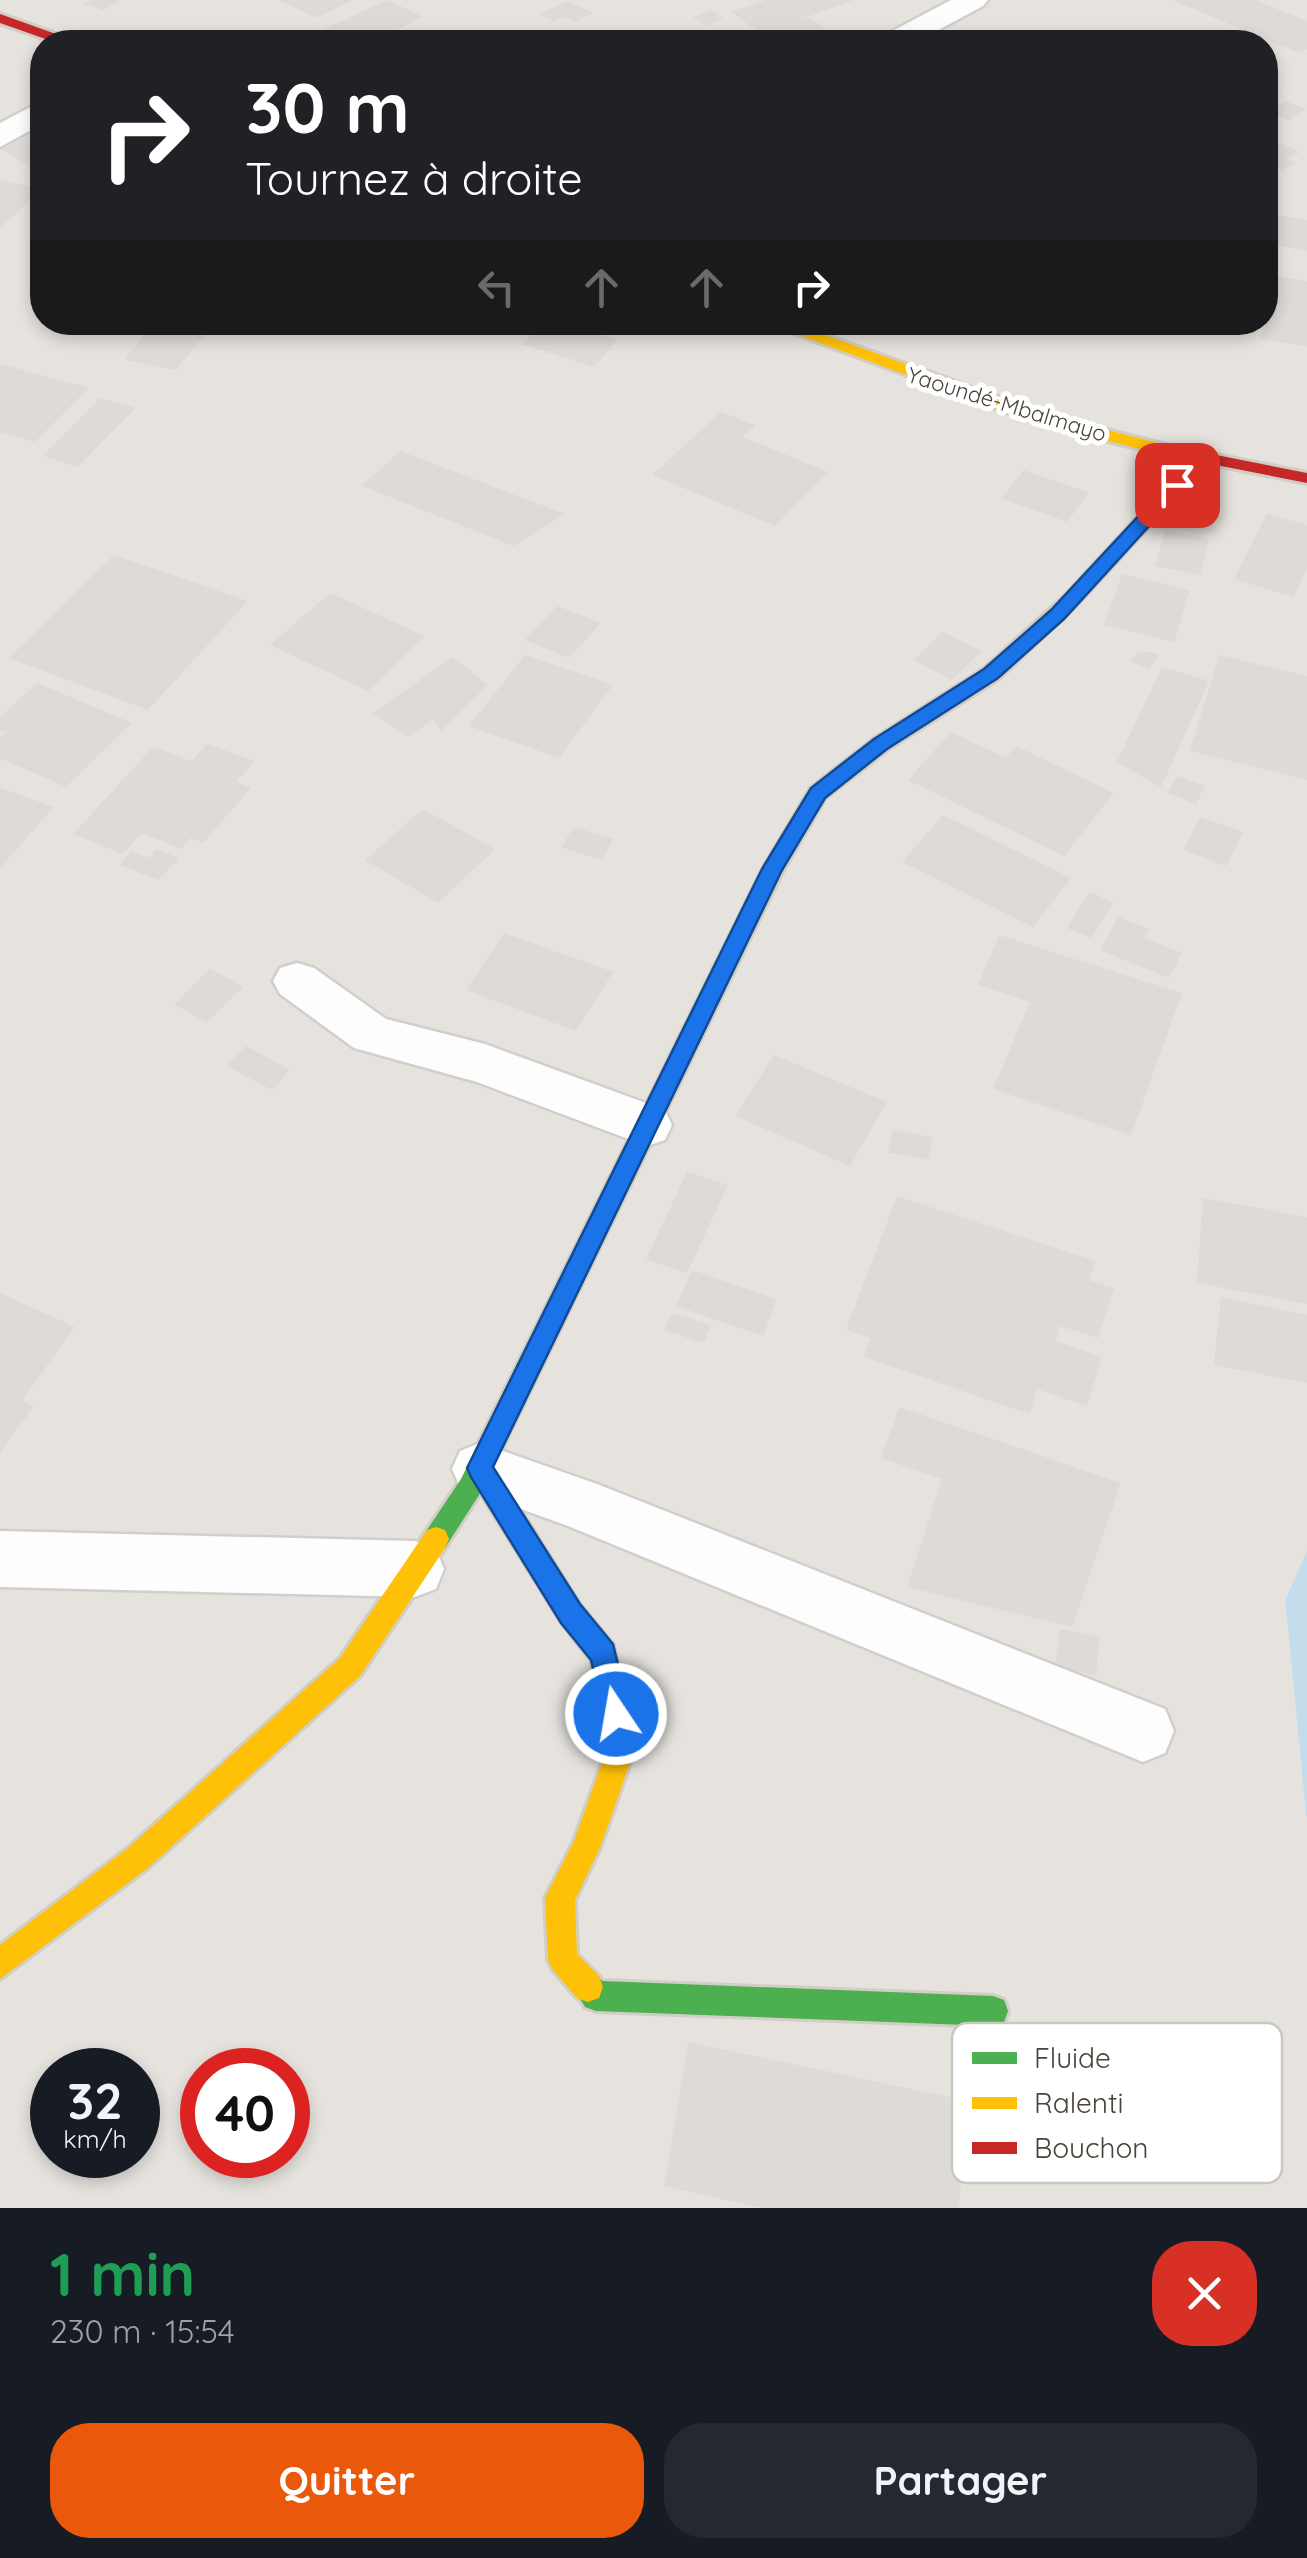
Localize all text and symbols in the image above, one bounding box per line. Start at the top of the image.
text: 30 m [245,63,410,151]
icon: right [80,70,210,200]
text: Tournez à droite [245,150,583,206]
icon: left [469,260,524,315]
icon: ahead [574,260,629,315]
icon: ahead [679,260,734,315]
icon: right [784,260,839,315]
street label: Yaoundé-Mbalmayo [904,360,1110,448]
pin [1135,443,1220,528]
icon: arrive [1150,458,1205,513]
position arrow [564,1662,668,1766]
legend [952,2023,1282,2183]
text: Fluide [1034,2040,1111,2075]
speed limit sign: 40 [180,2048,310,2178]
text: 32 [67,2069,123,2132]
text: Ralenti [1034,2085,1124,2120]
text: km/h [63,2123,127,2154]
text: Bouchon [1034,2130,1149,2165]
text: 1 min [50,2236,195,2311]
button: close [1152,2241,1257,2346]
text: 230 m · 15:54 [50,2311,235,2351]
button: Quitter [50,2423,644,2538]
button: Partager [664,2423,1257,2538]

